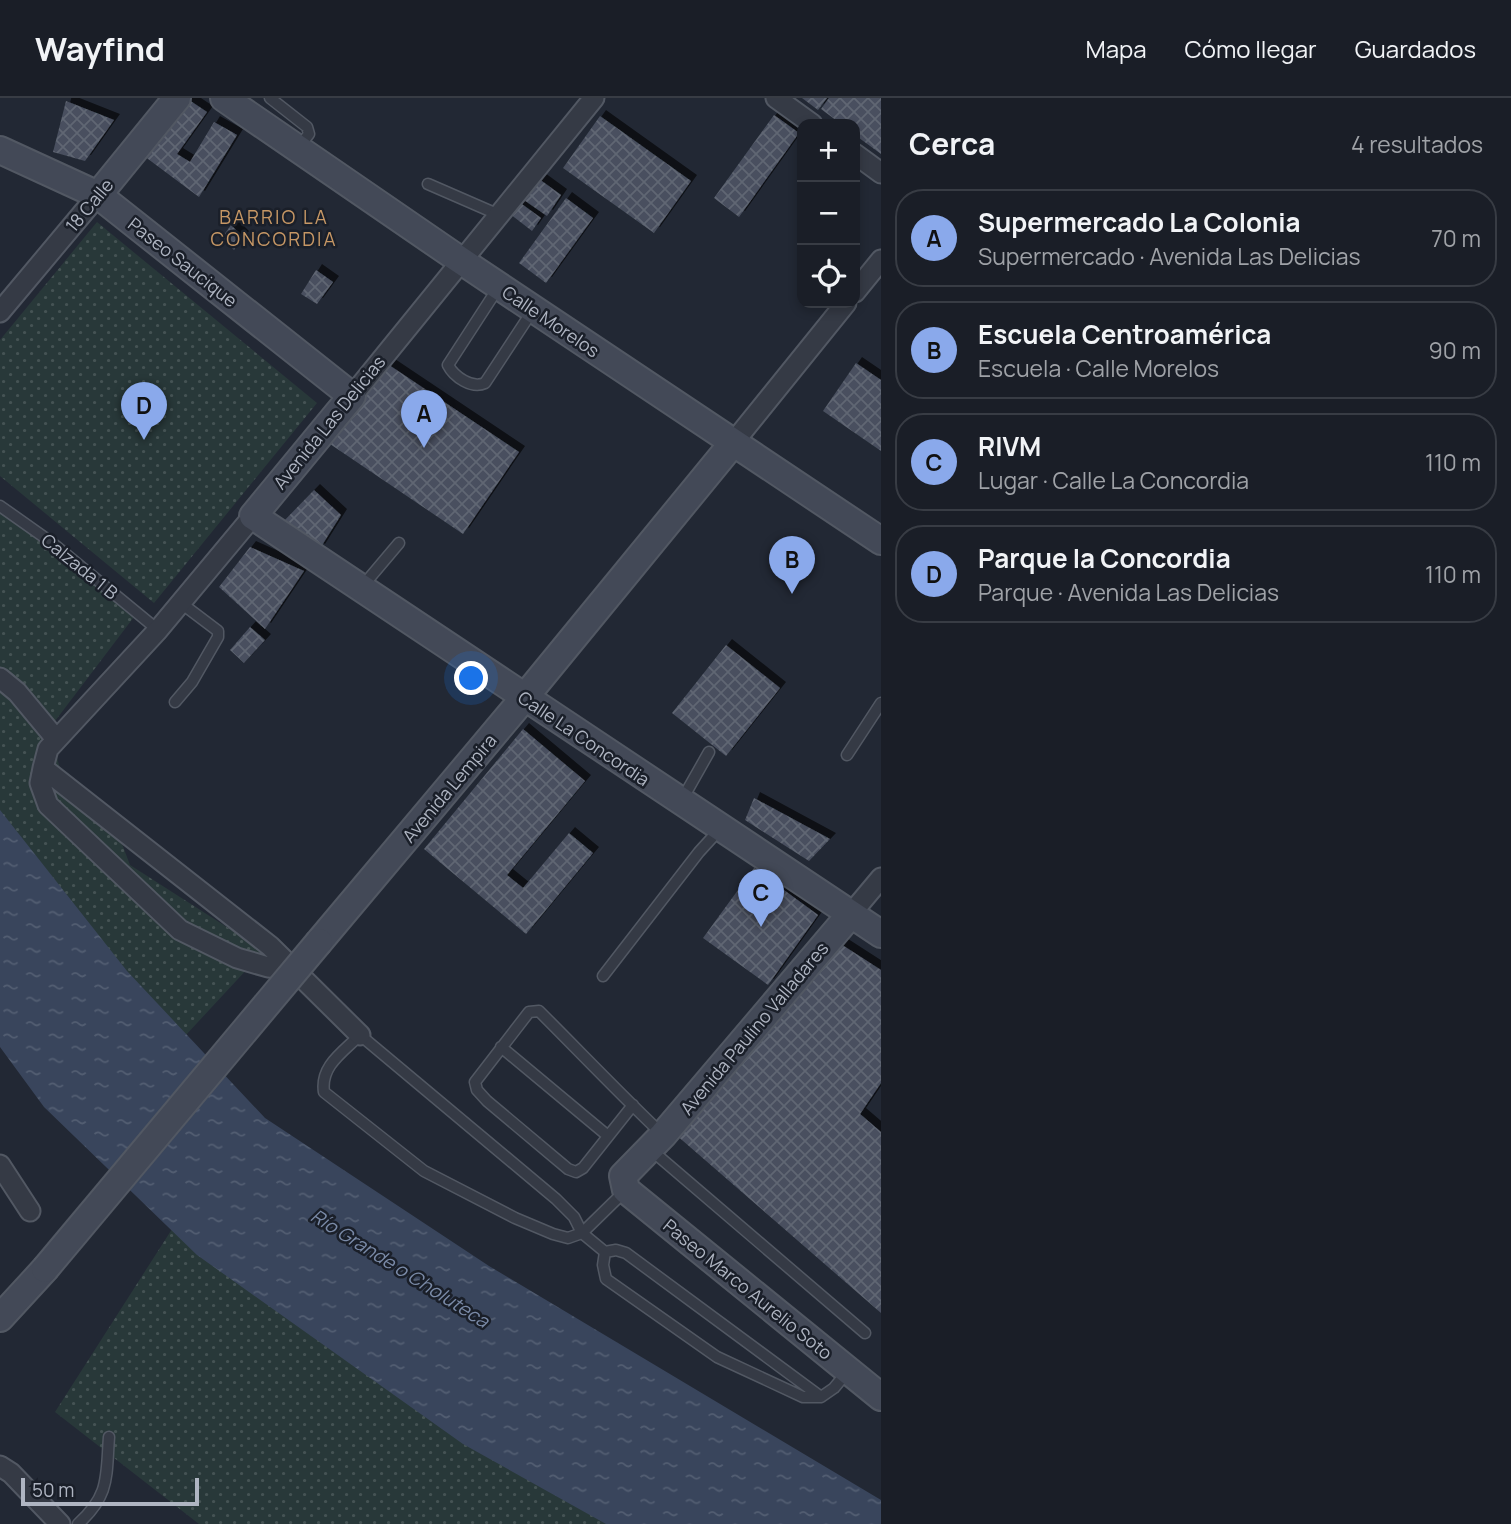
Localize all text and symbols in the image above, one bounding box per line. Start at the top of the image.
text: Wayfind [35,26,165,71]
text: Mapa [1086,32,1147,65]
text: Cómo llegar [1185,32,1317,65]
text: Guardados [1355,32,1476,65]
map controls [797,119,860,308]
button: + [797,119,860,182]
text: Cerca [909,123,995,164]
text: 4 resultados [1351,128,1483,160]
street label: 18 Calle [60,173,118,237]
button: − [797,182,860,245]
district label: BARRIO LA CONCORDIA [211,204,337,252]
text: Supermercado La Colonia [978,204,1301,240]
street label: Paseo Saucique [124,212,242,312]
text: A [926,222,942,254]
text: 70 m [1431,222,1481,254]
text: Supermercado · Avenida Las Delicias [978,240,1361,272]
button: locate [797,245,860,308]
street label: Calle Morelos [498,280,604,362]
text: Escuela Centroamérica [978,316,1271,352]
text: B [927,334,941,366]
text: 90 m [1429,334,1481,366]
street label: Avenida Las Delicias [268,350,390,494]
text: Escuela · Calle Morelos [978,352,1219,384]
pin: D [121,382,167,440]
pin: A [401,390,447,448]
text: RIVM [978,428,1041,464]
text: C [926,446,943,478]
text: 110 m [1425,446,1481,478]
text: Lugar · Calle La Concordia [978,464,1249,496]
street label: Calzada 1 B [37,528,123,604]
pin: B [769,536,815,594]
text: Parque la Concordia [978,540,1231,576]
text: D [926,558,942,590]
text: 110 m [1425,558,1481,590]
text: Parque · Avenida Las Delicias [978,576,1279,608]
your location [454,661,488,695]
street label: Calle La Concordia [514,685,654,791]
street label: Avenida Lempira [397,729,501,847]
pin: C [738,869,784,927]
street label: Avenida Paulino Valladares [675,937,833,1119]
water label: Río Grande o Choluteca [306,1203,495,1334]
street label: Paseo Marco Aurelio Soto [659,1213,837,1365]
scale bar [21,1475,200,1507]
text: 50 m [32,1477,74,1503]

